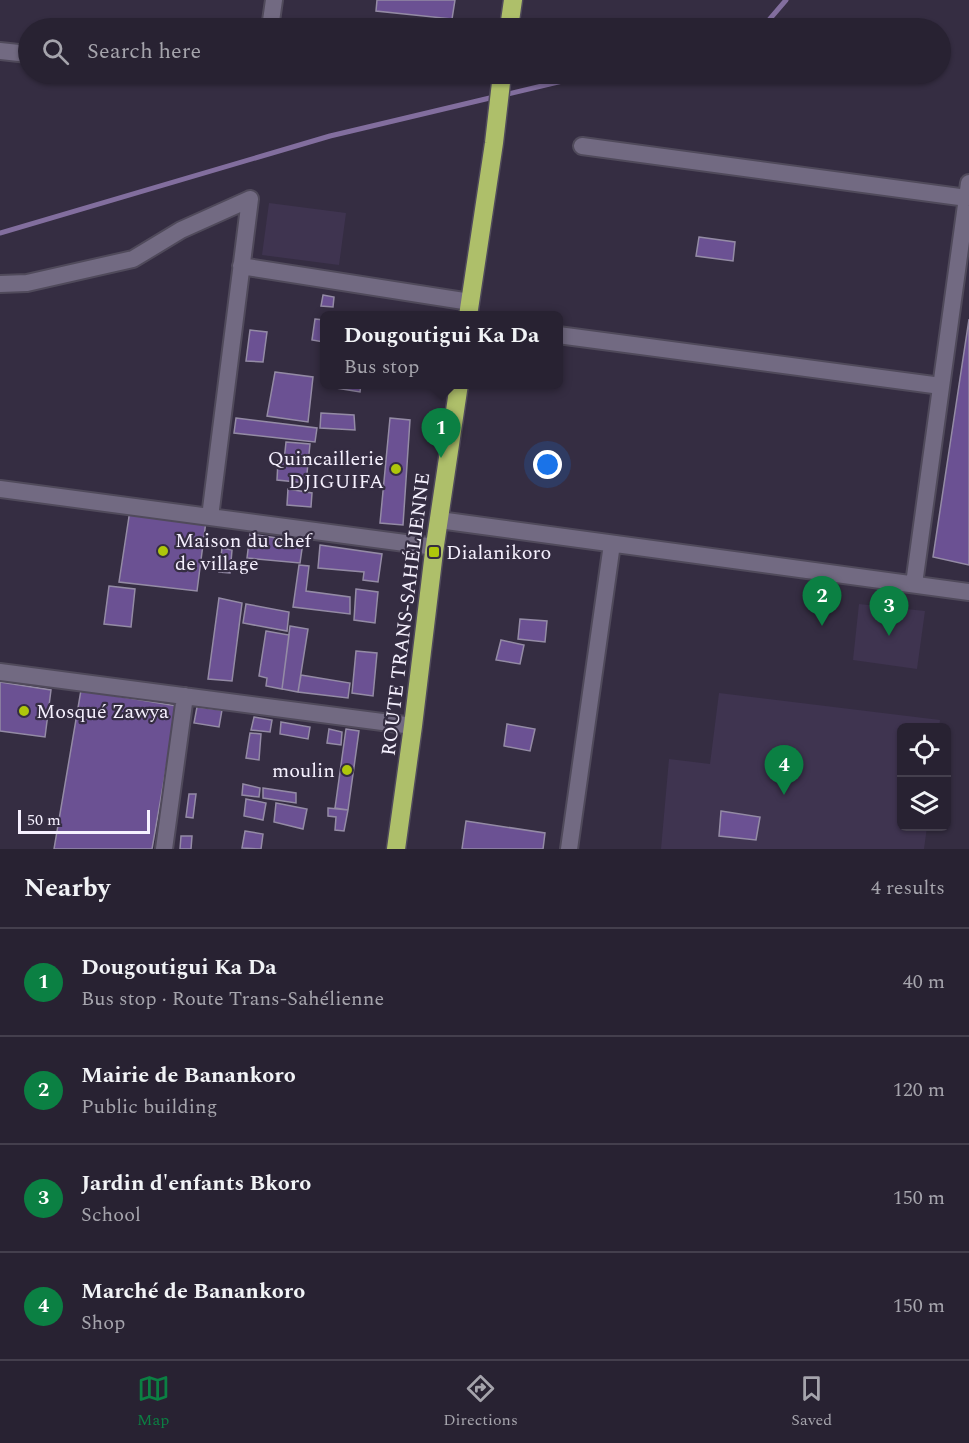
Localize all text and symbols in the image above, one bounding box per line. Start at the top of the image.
search box [18,18,951,84]
icon: search [39,35,72,68]
text: Search here [87,35,201,68]
popup [320,311,563,389]
text: Dougoutigui Ka Da [344,319,539,352]
text: Bus stop [344,352,419,382]
pin: 1 [422,408,460,458]
place label: Quincaillerie DJIGUIFA [268,444,384,497]
your location [533,450,562,479]
marker: Quincaillerie DJIGUIFA [389,462,403,476]
street label: ROUTE TRANS-SAHÉLIENNE [374,471,438,757]
place label: Maison du chef de village [175,526,314,579]
place label: Dialanikoro [446,538,551,568]
marker: Maison du chef de village [156,544,170,558]
marker: Dialanikoro [427,545,441,559]
pin: 2 [802,576,842,626]
pin: 3 [870,586,908,636]
place label: Mosqué Zawya [36,697,169,727]
marker: Mosqué Zawya [17,704,31,718]
map controls [897,723,951,831]
button: locate [897,723,951,777]
pin: 4 [764,746,804,795]
place label: moulin [272,756,335,786]
marker: moulin [340,763,354,777]
button: layers [897,777,951,831]
scale bar [18,807,150,834]
text: 50 m [27,808,61,832]
text: Nearby [24,868,110,908]
text: 4 results [871,873,945,903]
text: Dougoutigui Ka Da [81,951,277,984]
text: 1 [38,967,49,997]
text: 40 m [903,967,945,997]
text: Bus stop · Route Trans-Sahélienne [81,984,384,1014]
text: Mairie de Banankoro [81,1059,296,1092]
text: 2 [38,1075,49,1105]
text: 120 m [893,1075,945,1105]
text: Public building [81,1092,217,1122]
text: Jardin d'enfants Bkoro [81,1167,311,1200]
text: 3 [38,1183,49,1213]
text: 150 m [893,1183,945,1213]
text: School [81,1200,141,1230]
text: Marché de Banankoro [81,1275,305,1308]
text: 4 [38,1291,49,1321]
text: 150 m [893,1291,945,1321]
text: Shop [81,1308,125,1338]
tab: Map [137,1372,170,1432]
tab: Directions [443,1372,518,1432]
tab: Saved [791,1372,832,1432]

